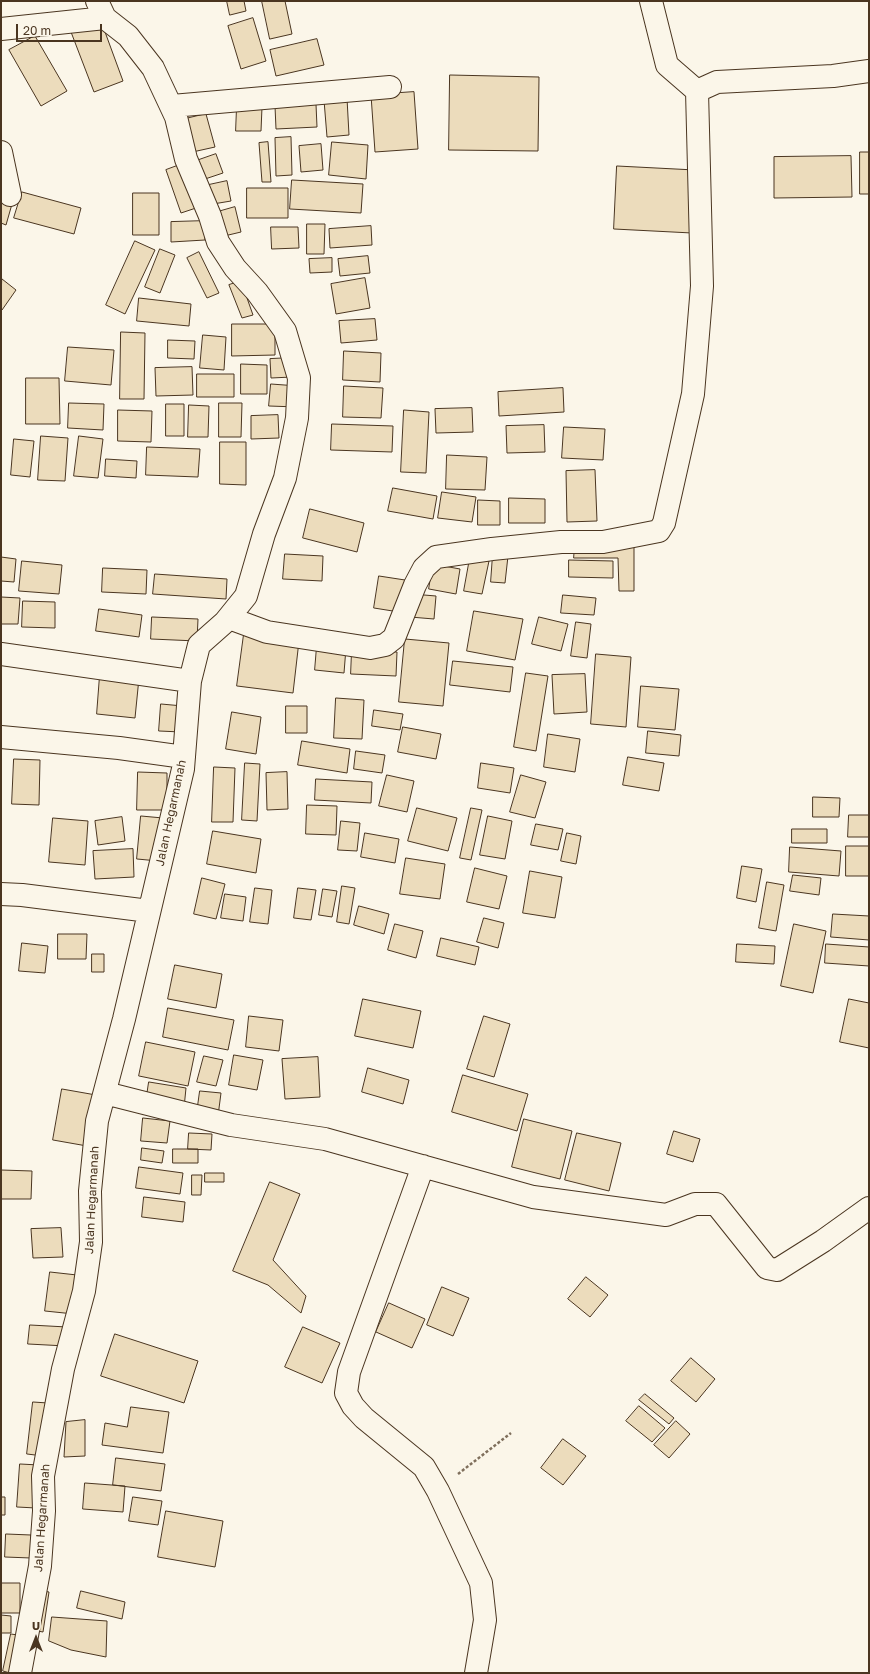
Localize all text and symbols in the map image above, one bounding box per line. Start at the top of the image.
scale bar [18,16,104,42]
text: 20 m [23,23,51,38]
street label: Jalan Hegarmanah [153,759,189,867]
street label: Jalan Hegarmanah [82,1146,102,1254]
street label: Jalan Hegarmanah [31,1463,53,1573]
north arrow [16,1618,56,1658]
text: U [32,1619,40,1632]

